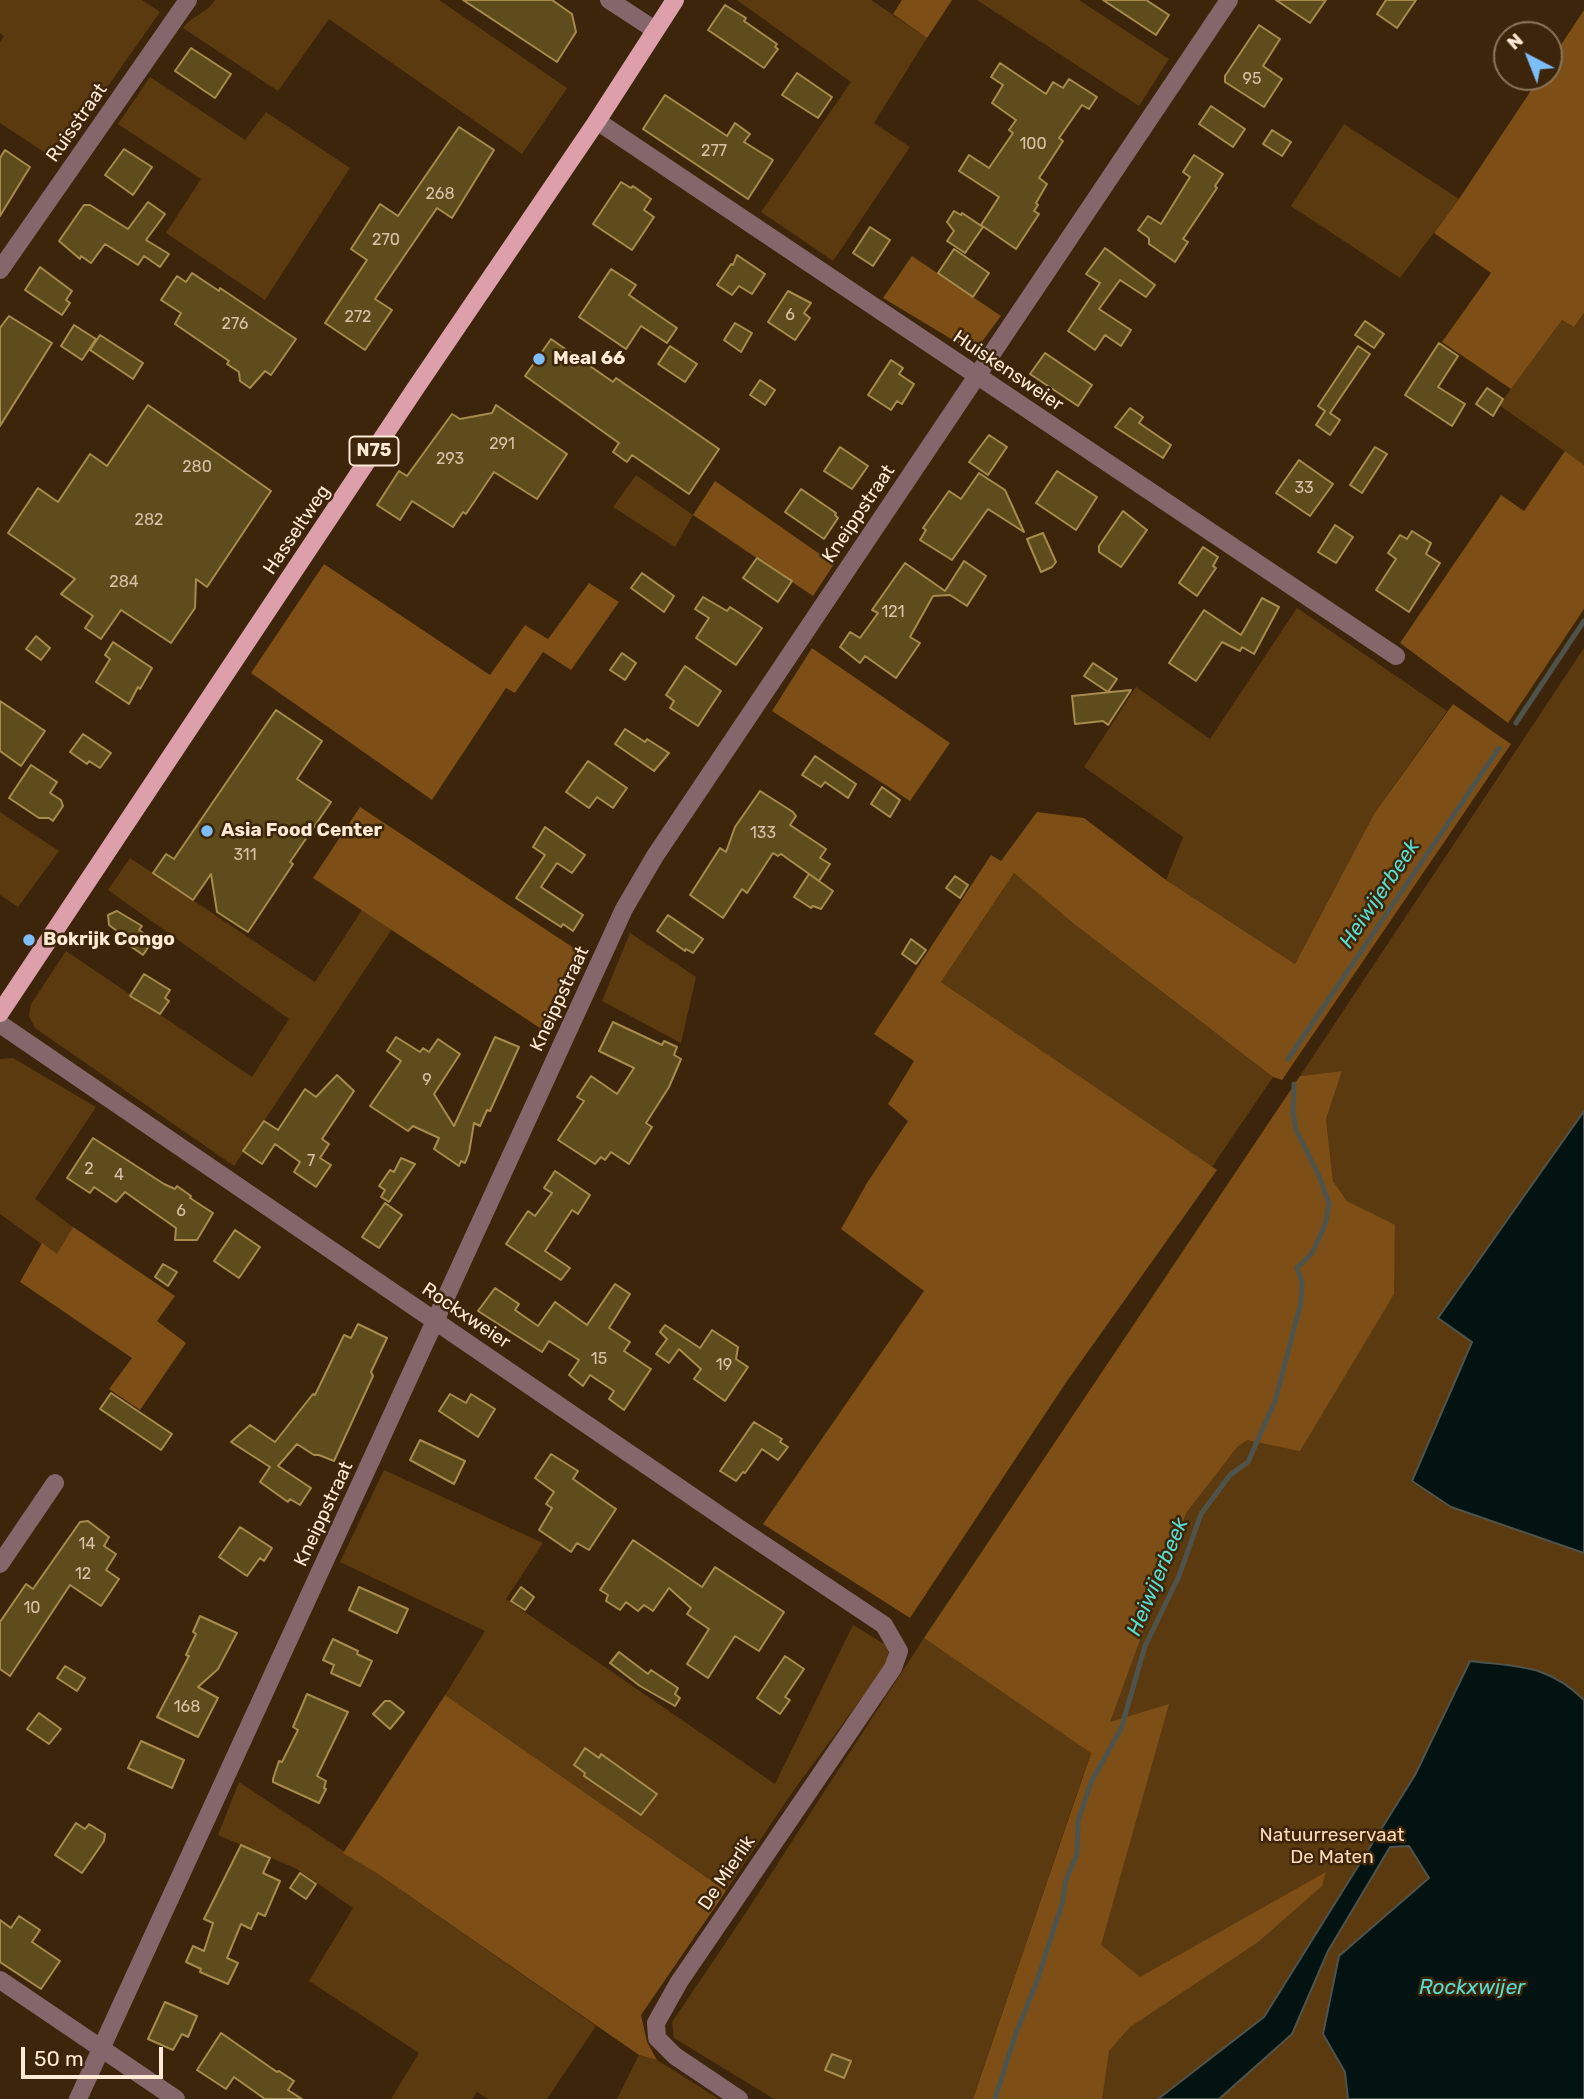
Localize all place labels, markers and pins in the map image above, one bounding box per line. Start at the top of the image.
place label: Meal 66 [553,348,625,370]
marker: Meal 66 [531,351,547,367]
place label: Asia Food Center [221,820,382,842]
marker: Asia Food Center [199,823,215,839]
place label: Bokrijk Congo [43,929,175,951]
marker: Bokrijk Congo [21,932,37,948]

